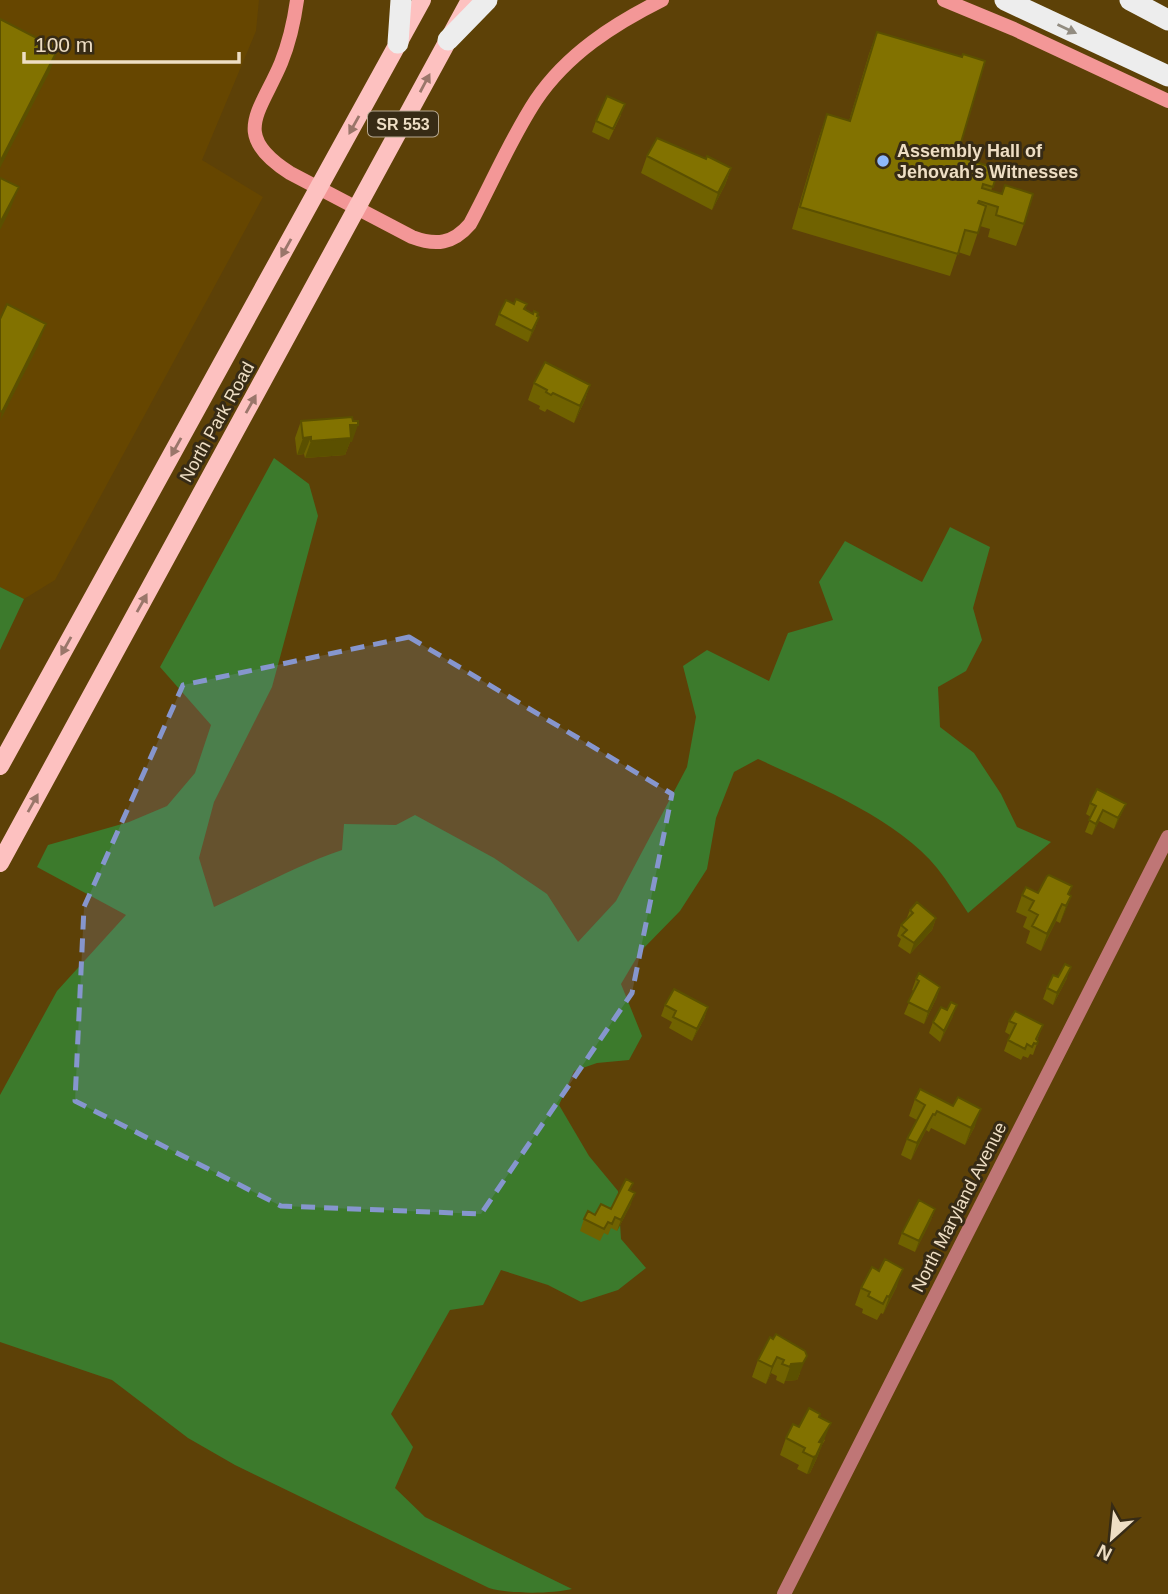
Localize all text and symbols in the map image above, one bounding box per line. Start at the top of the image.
scale bar [24,21,240,65]
one-way arrow [1057,23,1077,35]
text: 100 m [35,33,93,56]
one-way arrow [419,73,431,93]
road number: SR 553 [368,112,438,136]
one-way arrow [348,115,360,135]
place label: Assembly Hall of Jehovah's Witnesses [897,141,1078,182]
marker: Assembly Hall of Jehovah's Witnesses [875,153,891,169]
one-way arrow [280,238,292,257]
street label: North Park Road [176,359,258,485]
one-way arrow [245,394,257,413]
one-way arrow [170,437,182,456]
one-way arrow [136,594,148,613]
one-way arrow [60,636,72,656]
one-way arrow [27,793,39,813]
street label: North Maryland Avenue [907,1119,1011,1295]
north arrow [1077,1503,1147,1573]
text: N [1094,1540,1115,1565]

